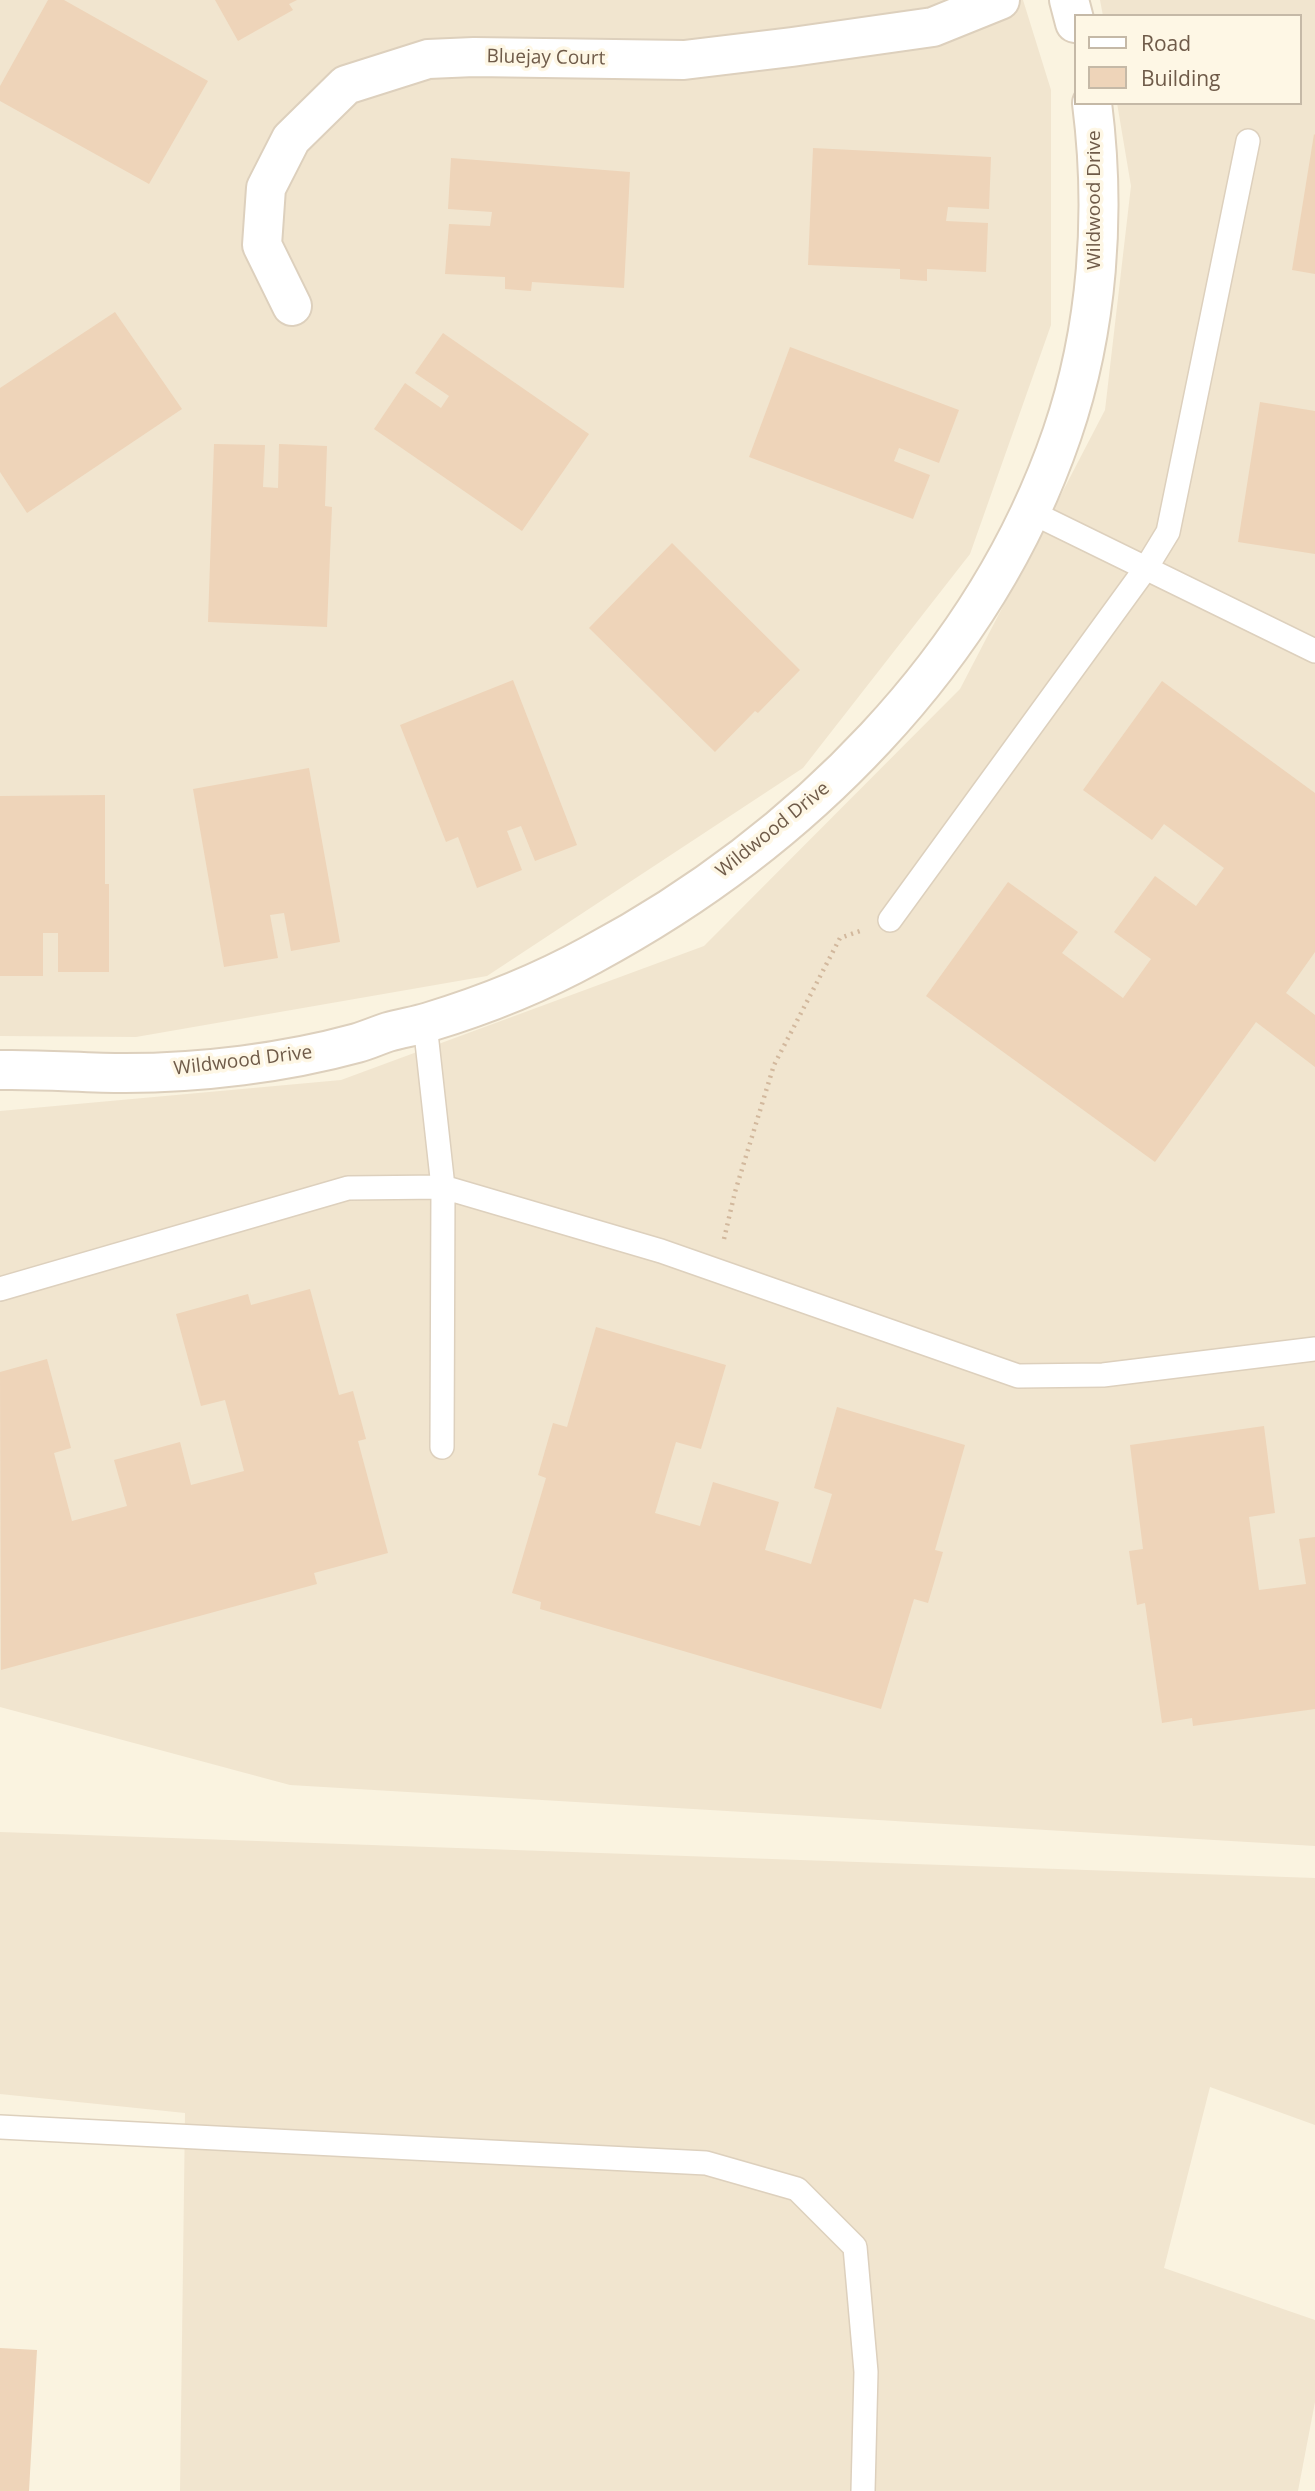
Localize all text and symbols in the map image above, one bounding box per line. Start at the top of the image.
legend [1074,14,1301,105]
text: Road [1141,29,1191,57]
street label: Bluejay Court [486,46,606,70]
text: Building [1141,64,1220,92]
street label: Wildwood Drive [1084,130,1106,270]
street label: Wildwood Drive [712,777,834,883]
street label: Wildwood Drive [172,1041,314,1081]

